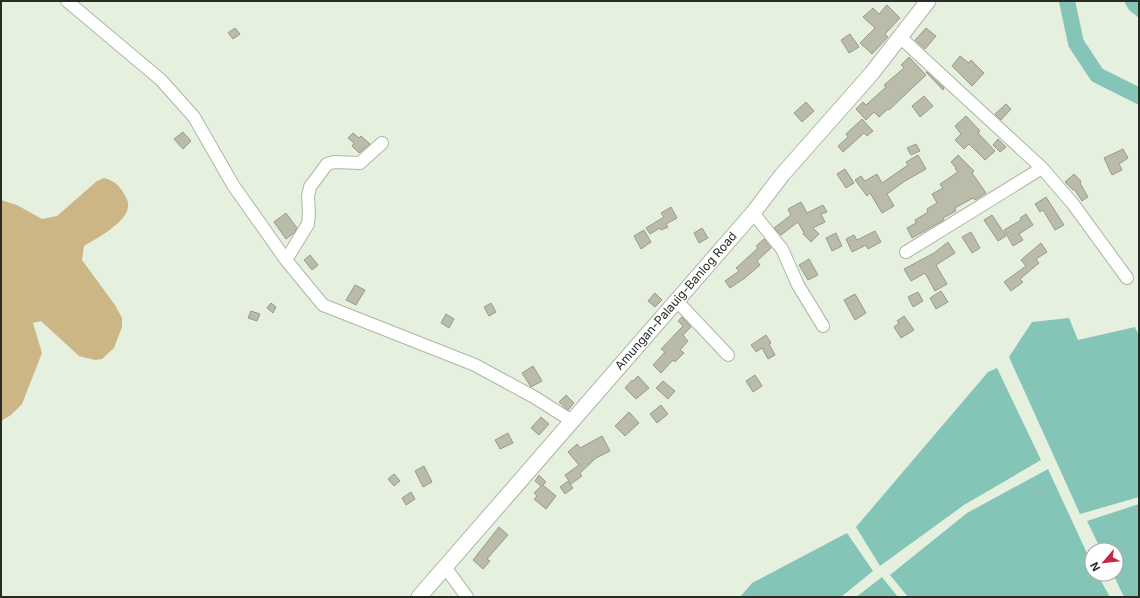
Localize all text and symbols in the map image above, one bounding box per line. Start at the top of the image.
street label: Amungan-Palauig-Banlog Road [612,229,740,373]
north arrow [1084,542,1124,582]
text: N [1087,560,1103,574]

